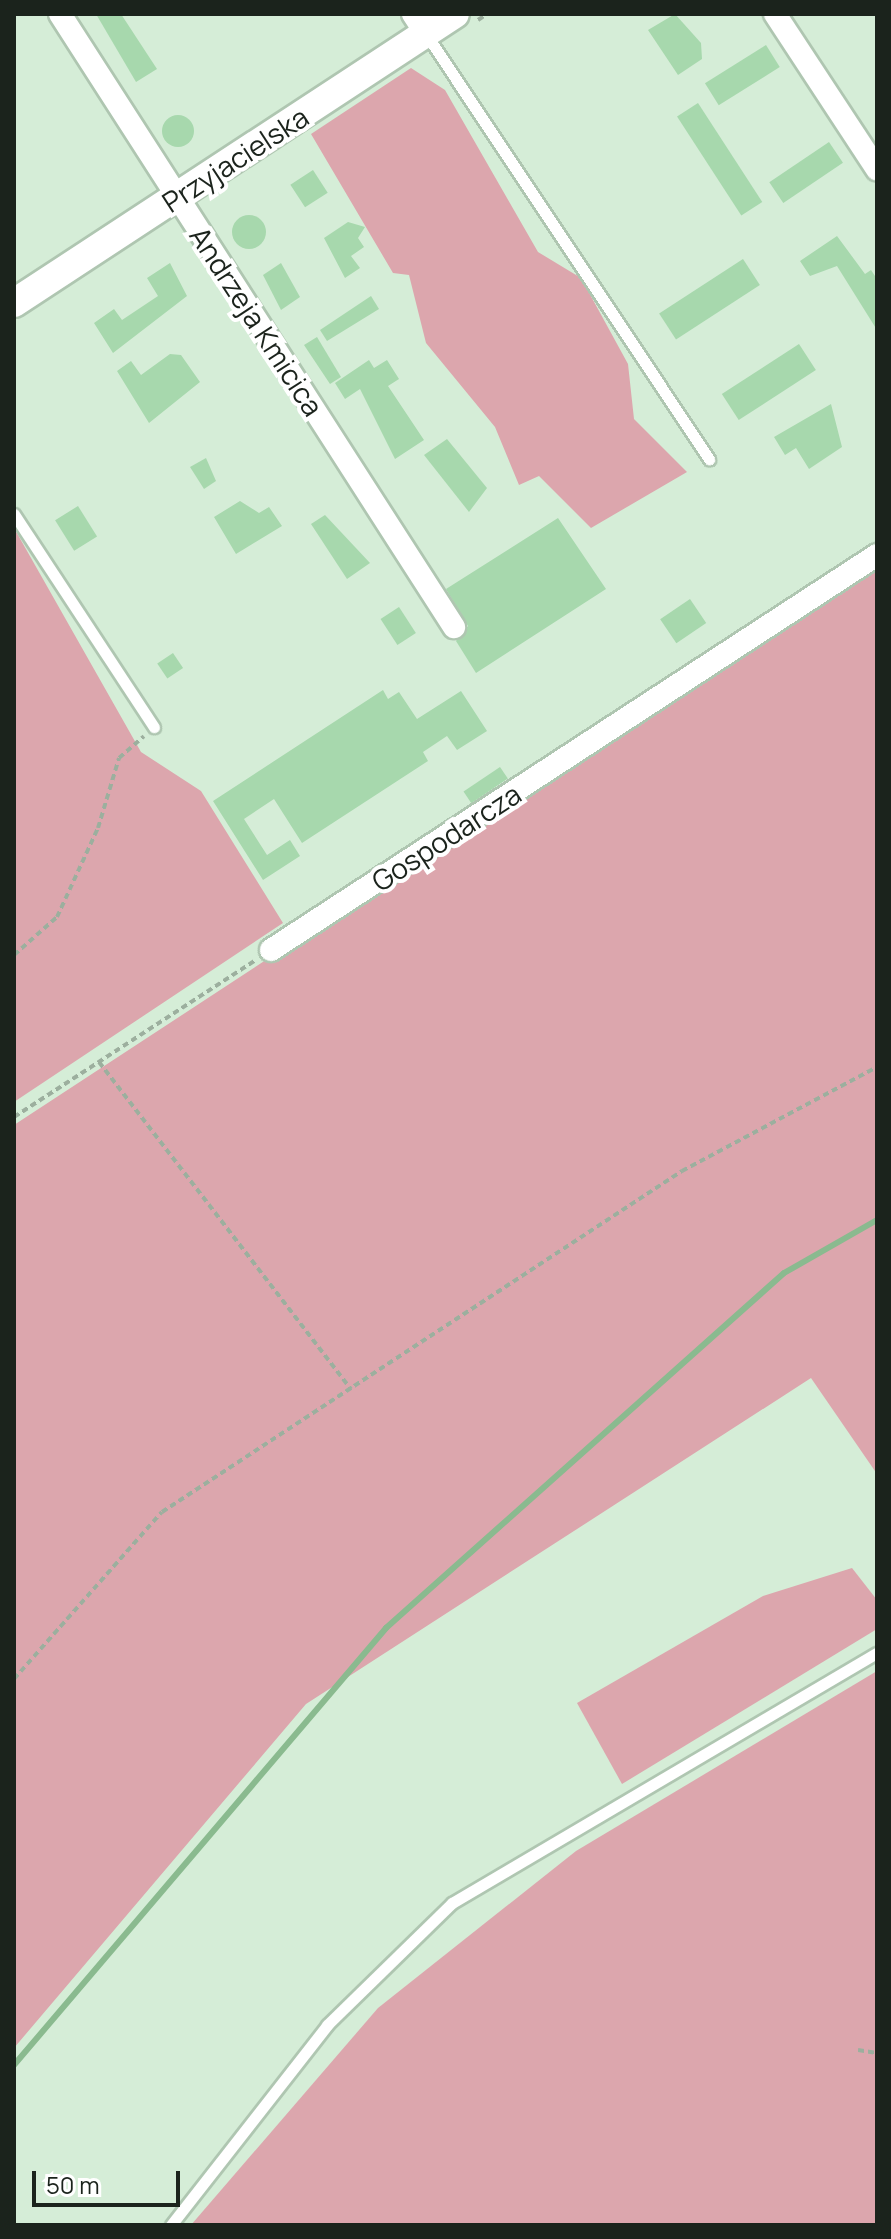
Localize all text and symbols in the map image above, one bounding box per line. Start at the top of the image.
street label: Przyjacielska [156,99,314,219]
street label: Andrzeja Kmicica [183,220,331,422]
street label: Gospodarcza [365,776,527,898]
scale bar [36,2155,184,2205]
text: 50 m [46,2168,100,2201]

